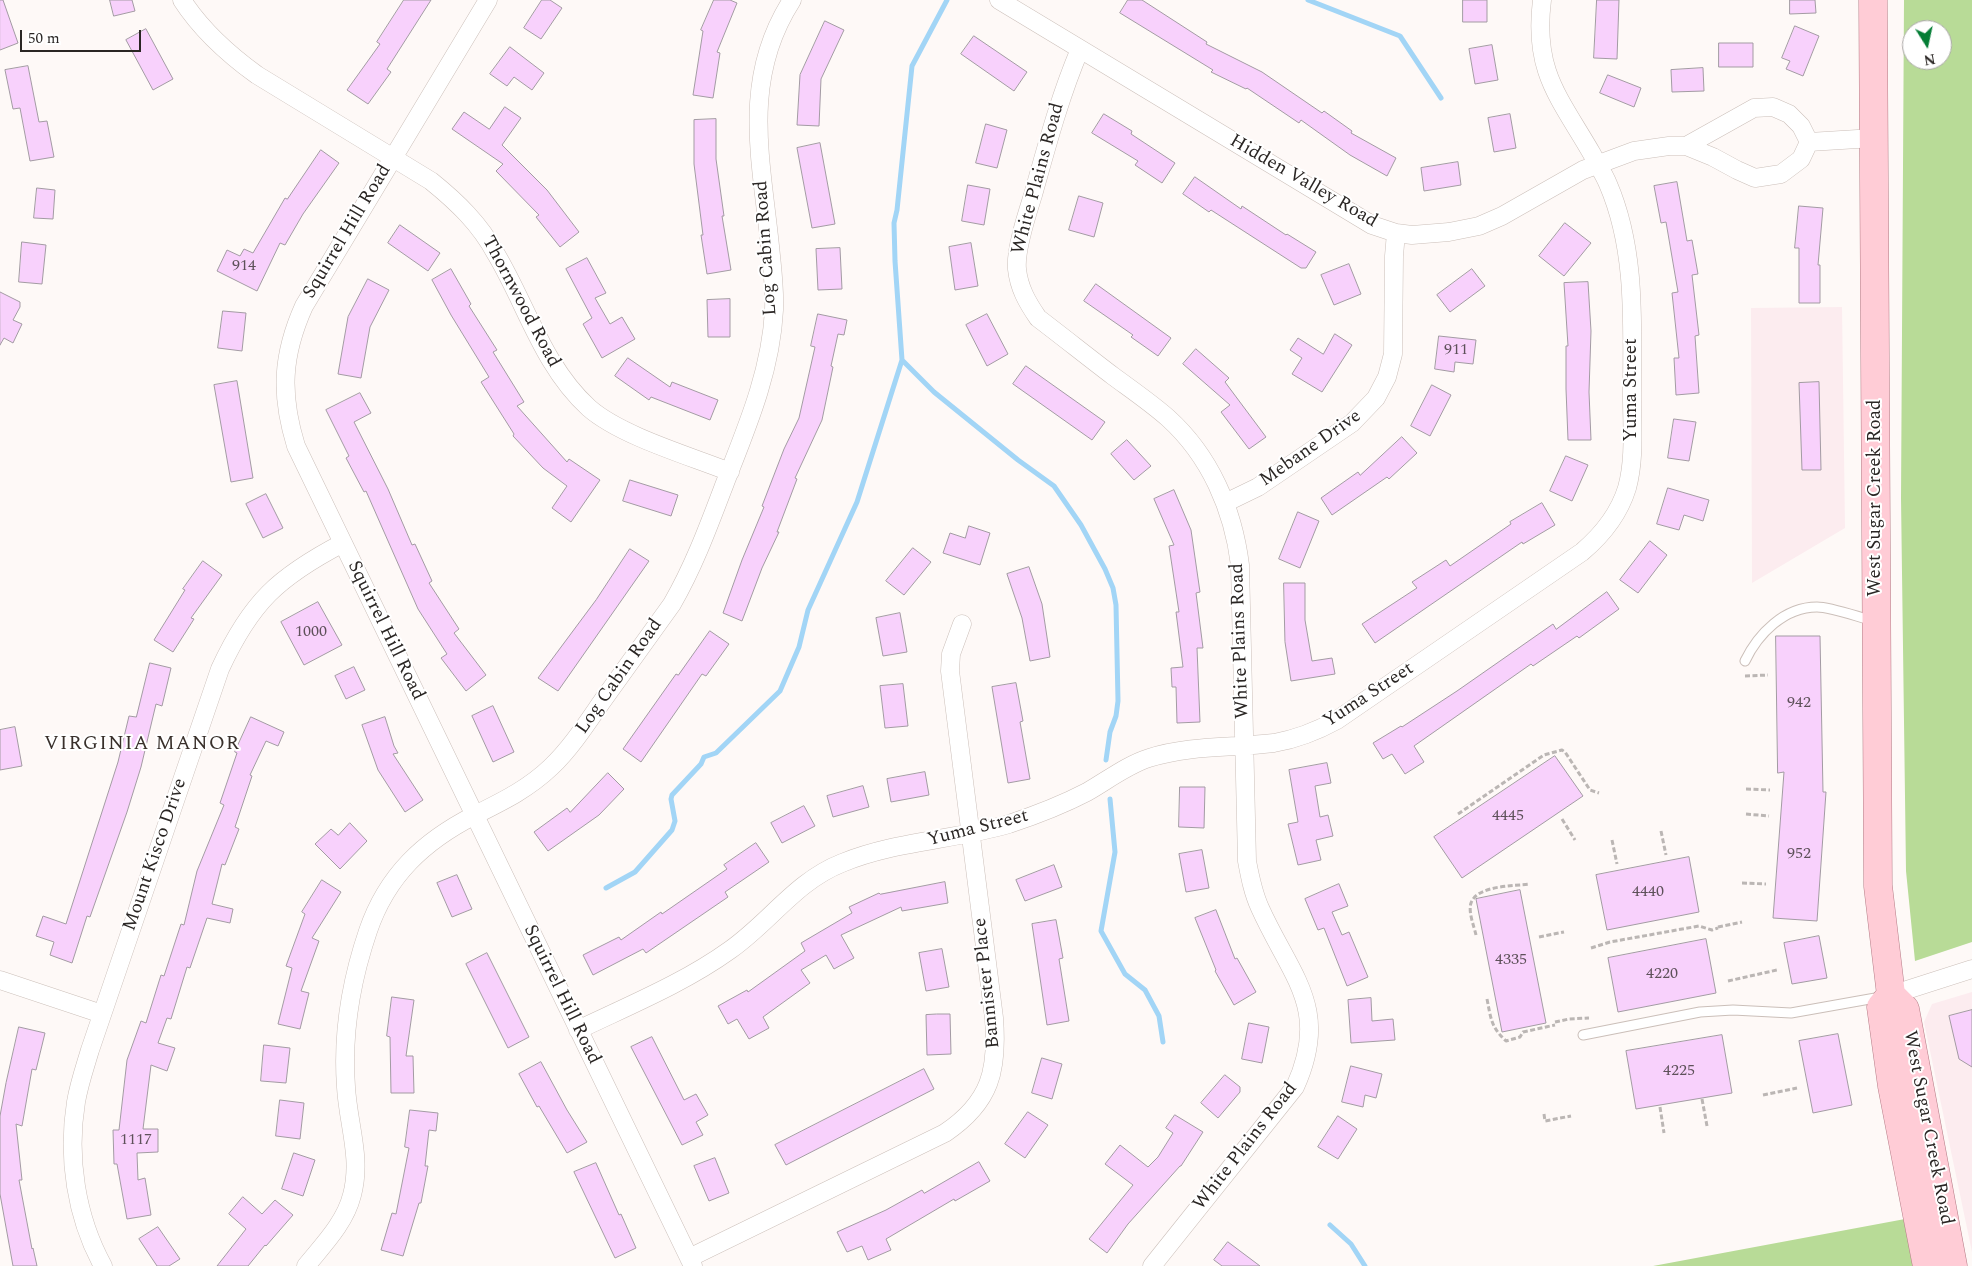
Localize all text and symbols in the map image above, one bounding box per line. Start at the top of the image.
scale bar [22,20,144,52]
north arrow [1902,20,1952,70]
text: 50 m [28,27,60,50]
text: N [1922,48,1937,71]
street label: White Plains Road [1008,101,1070,257]
street label: Hidden Valley Road [1225,130,1381,234]
street label: Squirrel Hill Road [299,161,397,303]
street label: Log Cabin Road [751,180,783,316]
street label: Thornwood Road [476,232,564,372]
house number: 914 [232,257,256,277]
street label: Yuma Street [1621,338,1643,442]
house number: 911 [1444,341,1468,361]
street label: West Sugar Creek Road [1865,399,1887,597]
street label: Mebane Drive [1256,406,1366,492]
street label: Squirrel Hill Road [341,558,429,704]
street label: White Plains Road [1227,563,1255,719]
street label: Log Cabin Road [572,615,668,739]
house number: 1000 [295,623,327,643]
street label: Yuma Street [1319,658,1419,734]
house number: 942 [1787,694,1811,714]
district label: VIRGINIA MANOR [42,733,242,757]
street label: Mount Kisco Drive [119,776,193,934]
street label: Yuma Street [925,805,1031,853]
house number: 4445 [1492,807,1524,827]
house number: 952 [1787,845,1811,865]
house number: 4440 [1632,883,1664,903]
street label: Bannister Place [970,917,1006,1049]
street label: Squirrel Hill Road [517,922,605,1068]
house number: 4335 [1495,951,1527,971]
house number: 4220 [1646,965,1678,985]
street label: West Sugar Creek Road [1897,1029,1957,1227]
house number: 4225 [1663,1062,1695,1082]
street label: White Plains Road [1189,1079,1303,1215]
house number: 1117 [120,1131,152,1151]

